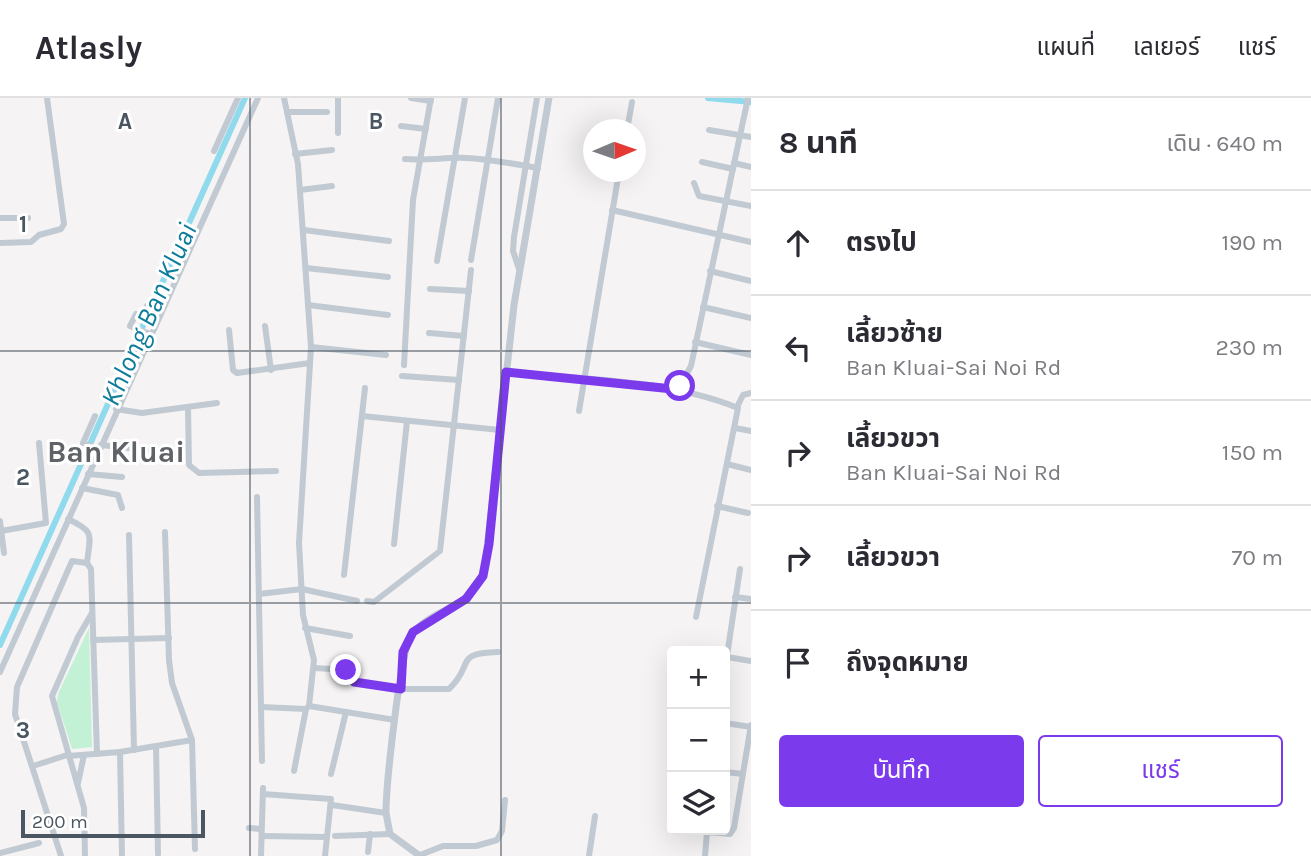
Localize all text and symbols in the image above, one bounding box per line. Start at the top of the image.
text: Atlasly [35,29,142,67]
text: แผนที่ [1037,33,1095,61]
text: เลเยอร์ [1133,33,1200,61]
text: แชร์ [1238,33,1276,61]
text: A [118,108,132,135]
text: B [369,108,383,135]
north arrow [583,119,646,182]
text: 8 นาที [779,125,858,161]
text: เดิน · 640 m [1167,130,1283,157]
text: 1 [19,211,27,238]
water label: Khlong Ban Kluai [93,217,204,411]
icon: ahead [779,224,817,262]
text: ตรงไป [846,227,917,258]
text: 190 m [1221,229,1283,256]
text: เลี้ยวซ้าย [846,318,943,349]
icon: left [779,329,817,367]
text: 230 m [1215,334,1283,361]
text: Ban Kluai-Sai Noi Rd [846,354,1061,381]
route start [664,370,695,401]
text: เลี้ยวขวา [846,423,940,454]
district label: Ban Kluai [47,434,185,470]
icon: right [779,434,817,472]
text: 150 m [1222,439,1283,466]
text: Ban Kluai-Sai Noi Rd [846,459,1061,486]
text: 2 [16,464,30,491]
icon: right [779,539,817,577]
text: เลี้ยวขวา [846,542,940,573]
text: 70 m [1232,544,1283,571]
icon: arrive [779,644,817,682]
map controls [667,646,730,835]
button: + [667,646,730,709]
text: ถึงจุดหมาย [846,647,969,678]
route end [330,654,361,685]
button: − [667,709,730,772]
text: 3 [16,717,30,744]
button: บันทึก [779,735,1024,807]
button: แชร์ [1038,735,1283,807]
button: layers [667,772,730,835]
scale bar [21,807,205,839]
text: 200 m [32,811,88,833]

